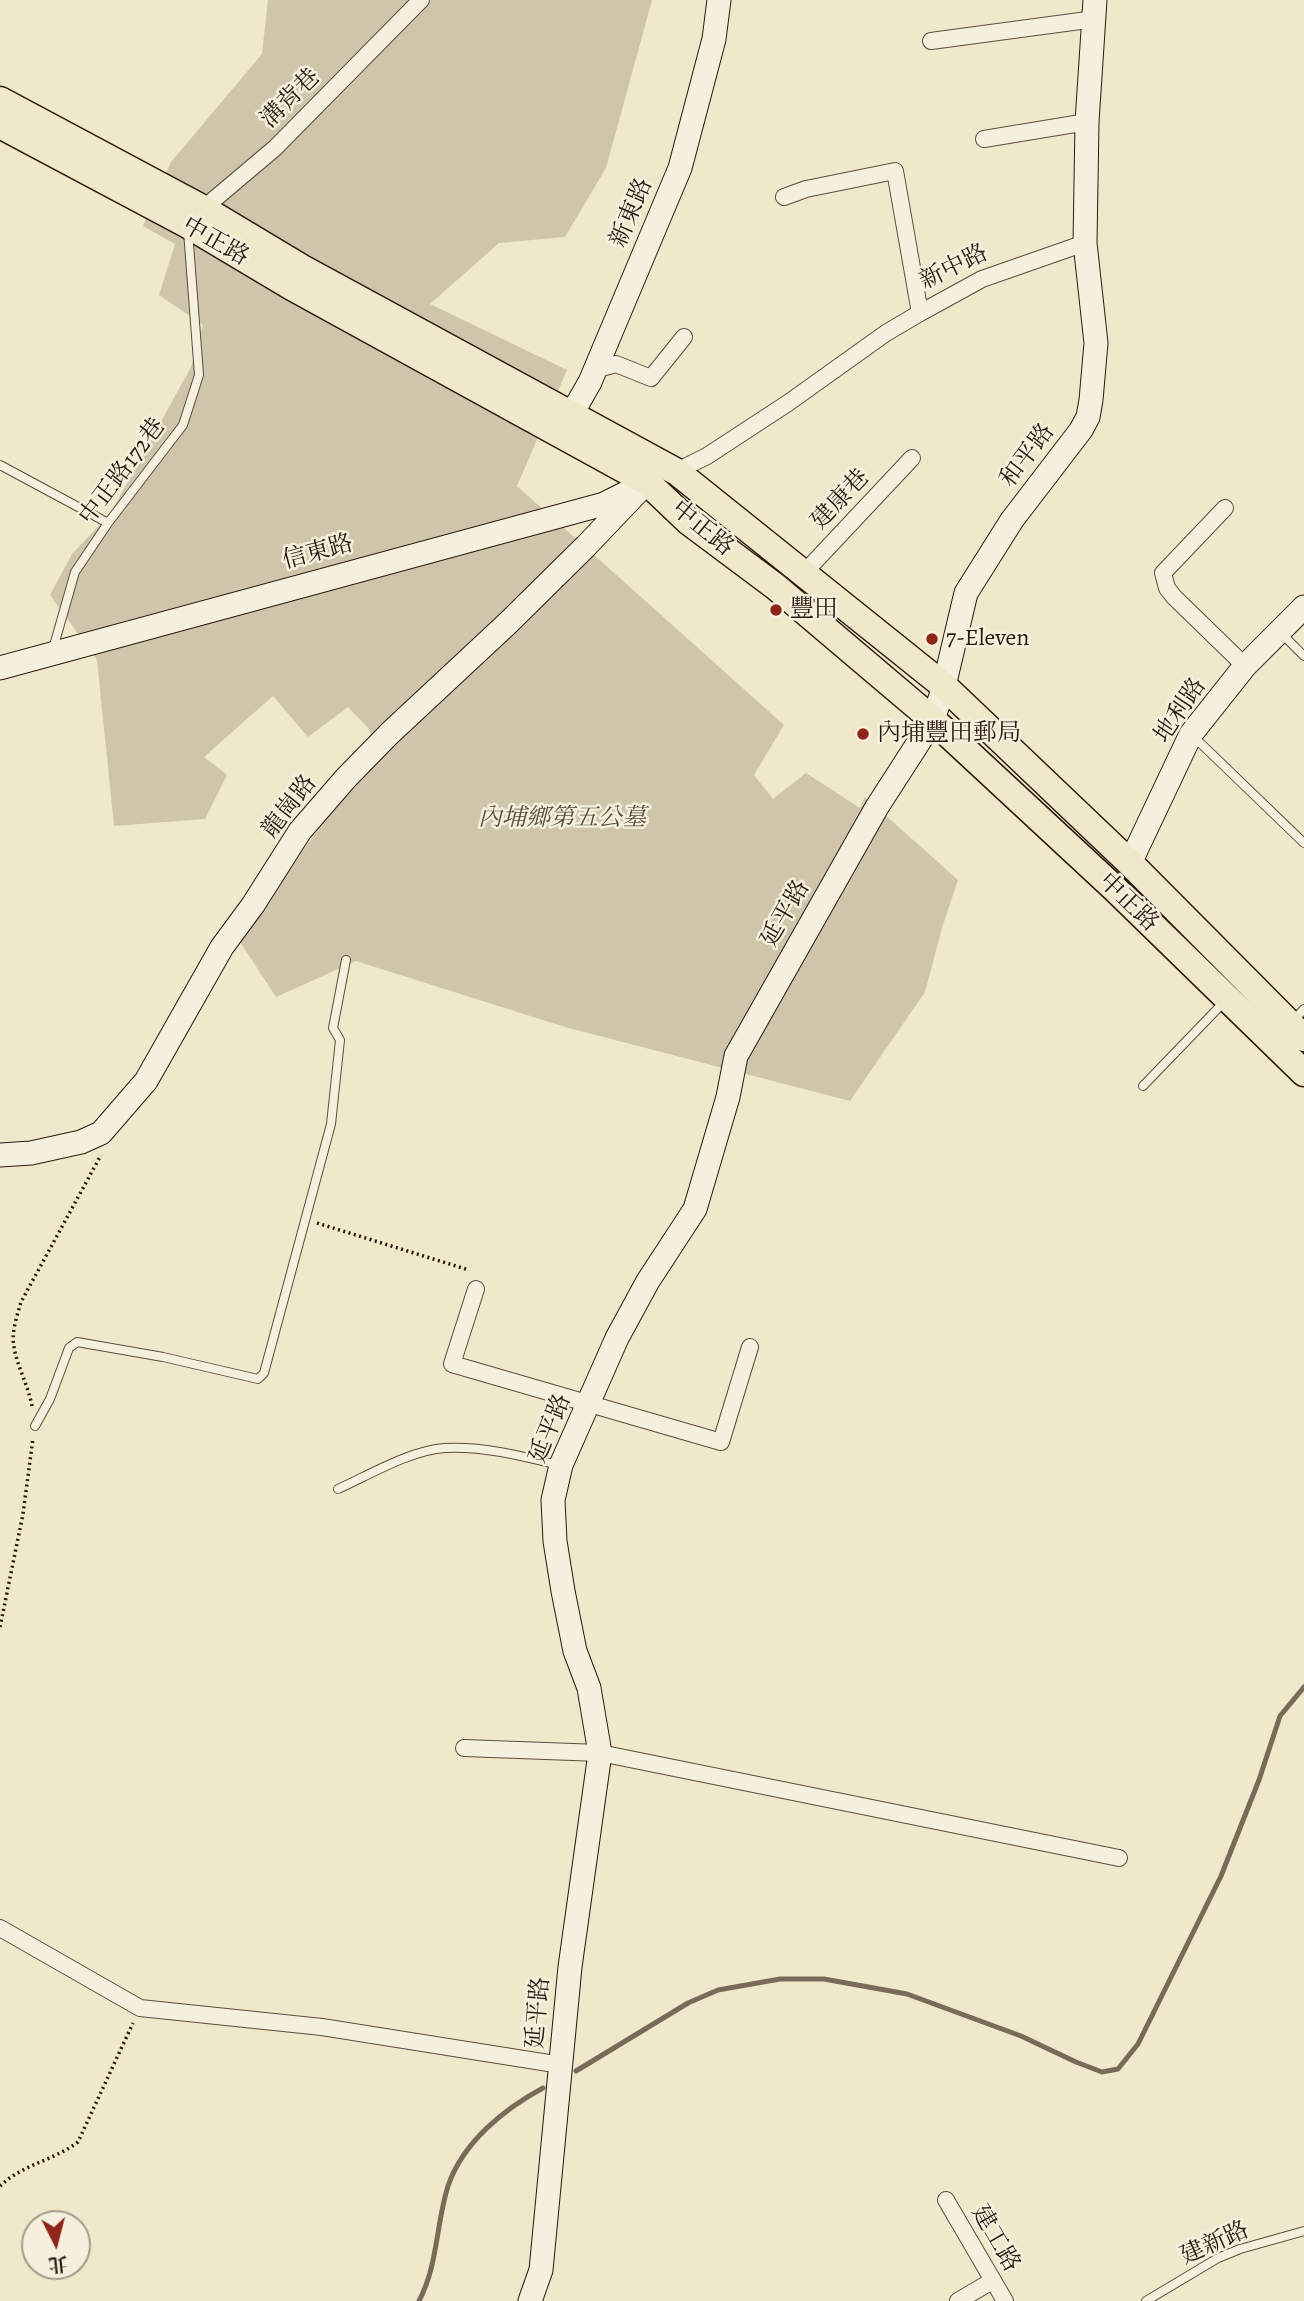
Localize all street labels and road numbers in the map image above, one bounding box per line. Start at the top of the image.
street label: 溝背巷 [255,63,327,135]
street label: 新東路 [605,174,659,252]
street label: 中正路 [177,212,253,272]
street label: 新中路 [915,239,993,297]
street label: 中正路172巷 [74,413,172,531]
street label: 和平路 [995,419,1061,493]
street label: 建康巷 [806,464,876,536]
street label: 中正路 [665,495,739,563]
street label: 信東路 [279,530,357,576]
street label: 地利路 [1149,673,1213,749]
street label: 龍崗路 [256,770,324,844]
street label: 中正路 [1092,868,1164,938]
street label: 延平路 [756,876,816,952]
street label: 延平路 [524,1390,578,1468]
street label: 延平路 [522,1976,556,2050]
street label: 建工路 [965,2201,1025,2277]
street label: 建新路 [1176,2216,1254,2272]

